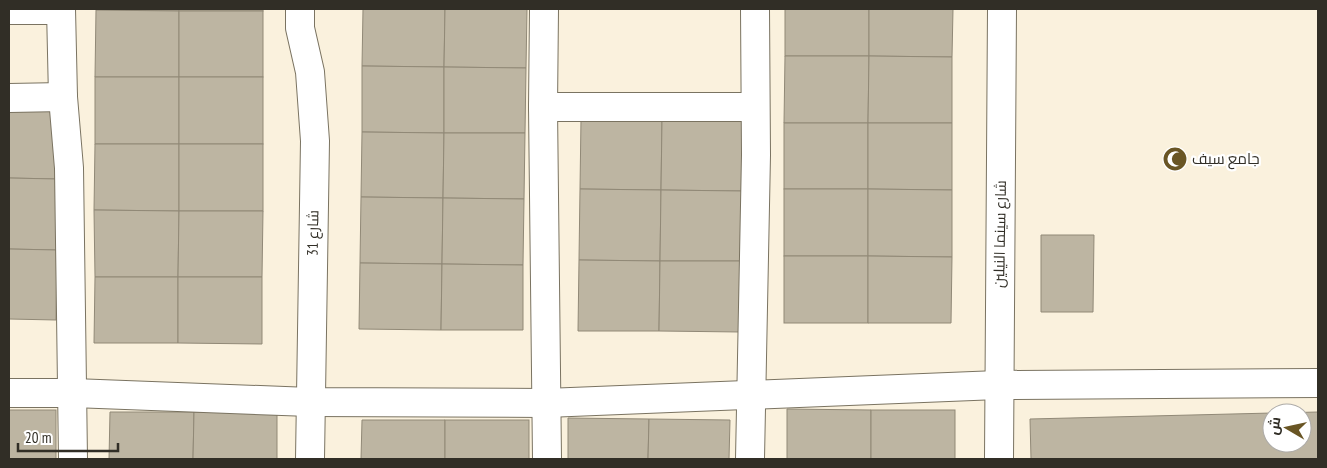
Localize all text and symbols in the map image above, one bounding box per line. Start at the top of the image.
mosque icon: جامع سيف [1162,146,1188,172]
place label: جامع سيف [1192,149,1260,170]
street label: شارع سينما النيلين [989,180,1012,288]
street label: شارع 31 [303,210,324,256]
north arrow [1262,403,1312,453]
text: ش [1264,416,1284,436]
scale bar [18,420,118,452]
text: 20 m [25,428,51,447]

